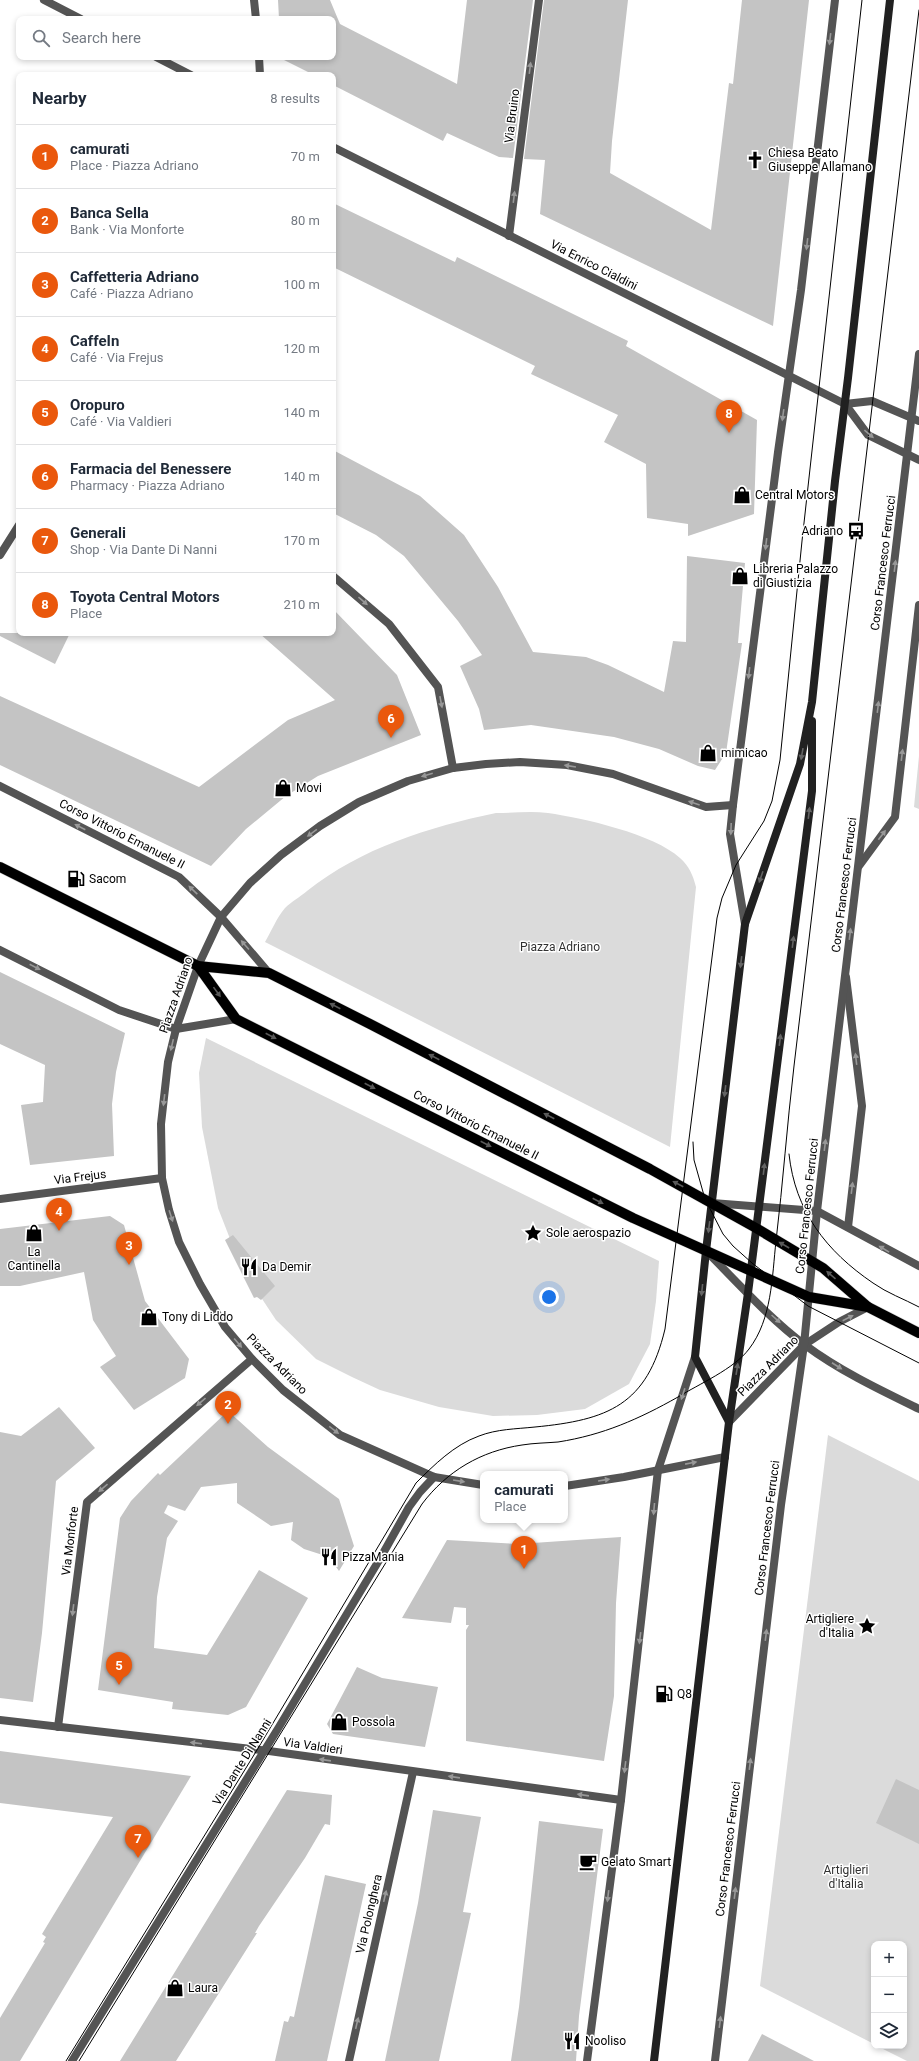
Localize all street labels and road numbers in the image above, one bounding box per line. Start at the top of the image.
street label: Via Bruino [502,88,522,144]
street label: Via Enrico Cialdini [548,237,640,293]
street label: Corso Francesco Ferrucci [868,494,898,631]
street label: Corso Vittorio Emanuele II [57,796,187,872]
street label: Corso Francesco Ferrucci [829,816,859,953]
street label: Piazza Adriano [156,955,196,1035]
street label: Corso Vittorio Emanuele II [411,1087,541,1163]
street label: Corso Francesco Ferrucci [793,1137,821,1274]
street label: Via Frejus [53,1167,107,1187]
street label: Piazza Adriano [244,1331,310,1397]
street label: Piazza Adriano [735,1333,801,1399]
street label: Corso Francesco Ferrucci [752,1459,782,1596]
street label: Via Monforte [59,1506,81,1576]
street label: Via Dante Di Nanni [210,1716,274,1808]
street label: Via Valdieri [282,1735,344,1757]
street label: Corso Francesco Ferrucci [713,1780,743,1917]
street label: Via Polonghera [353,1873,385,1955]

